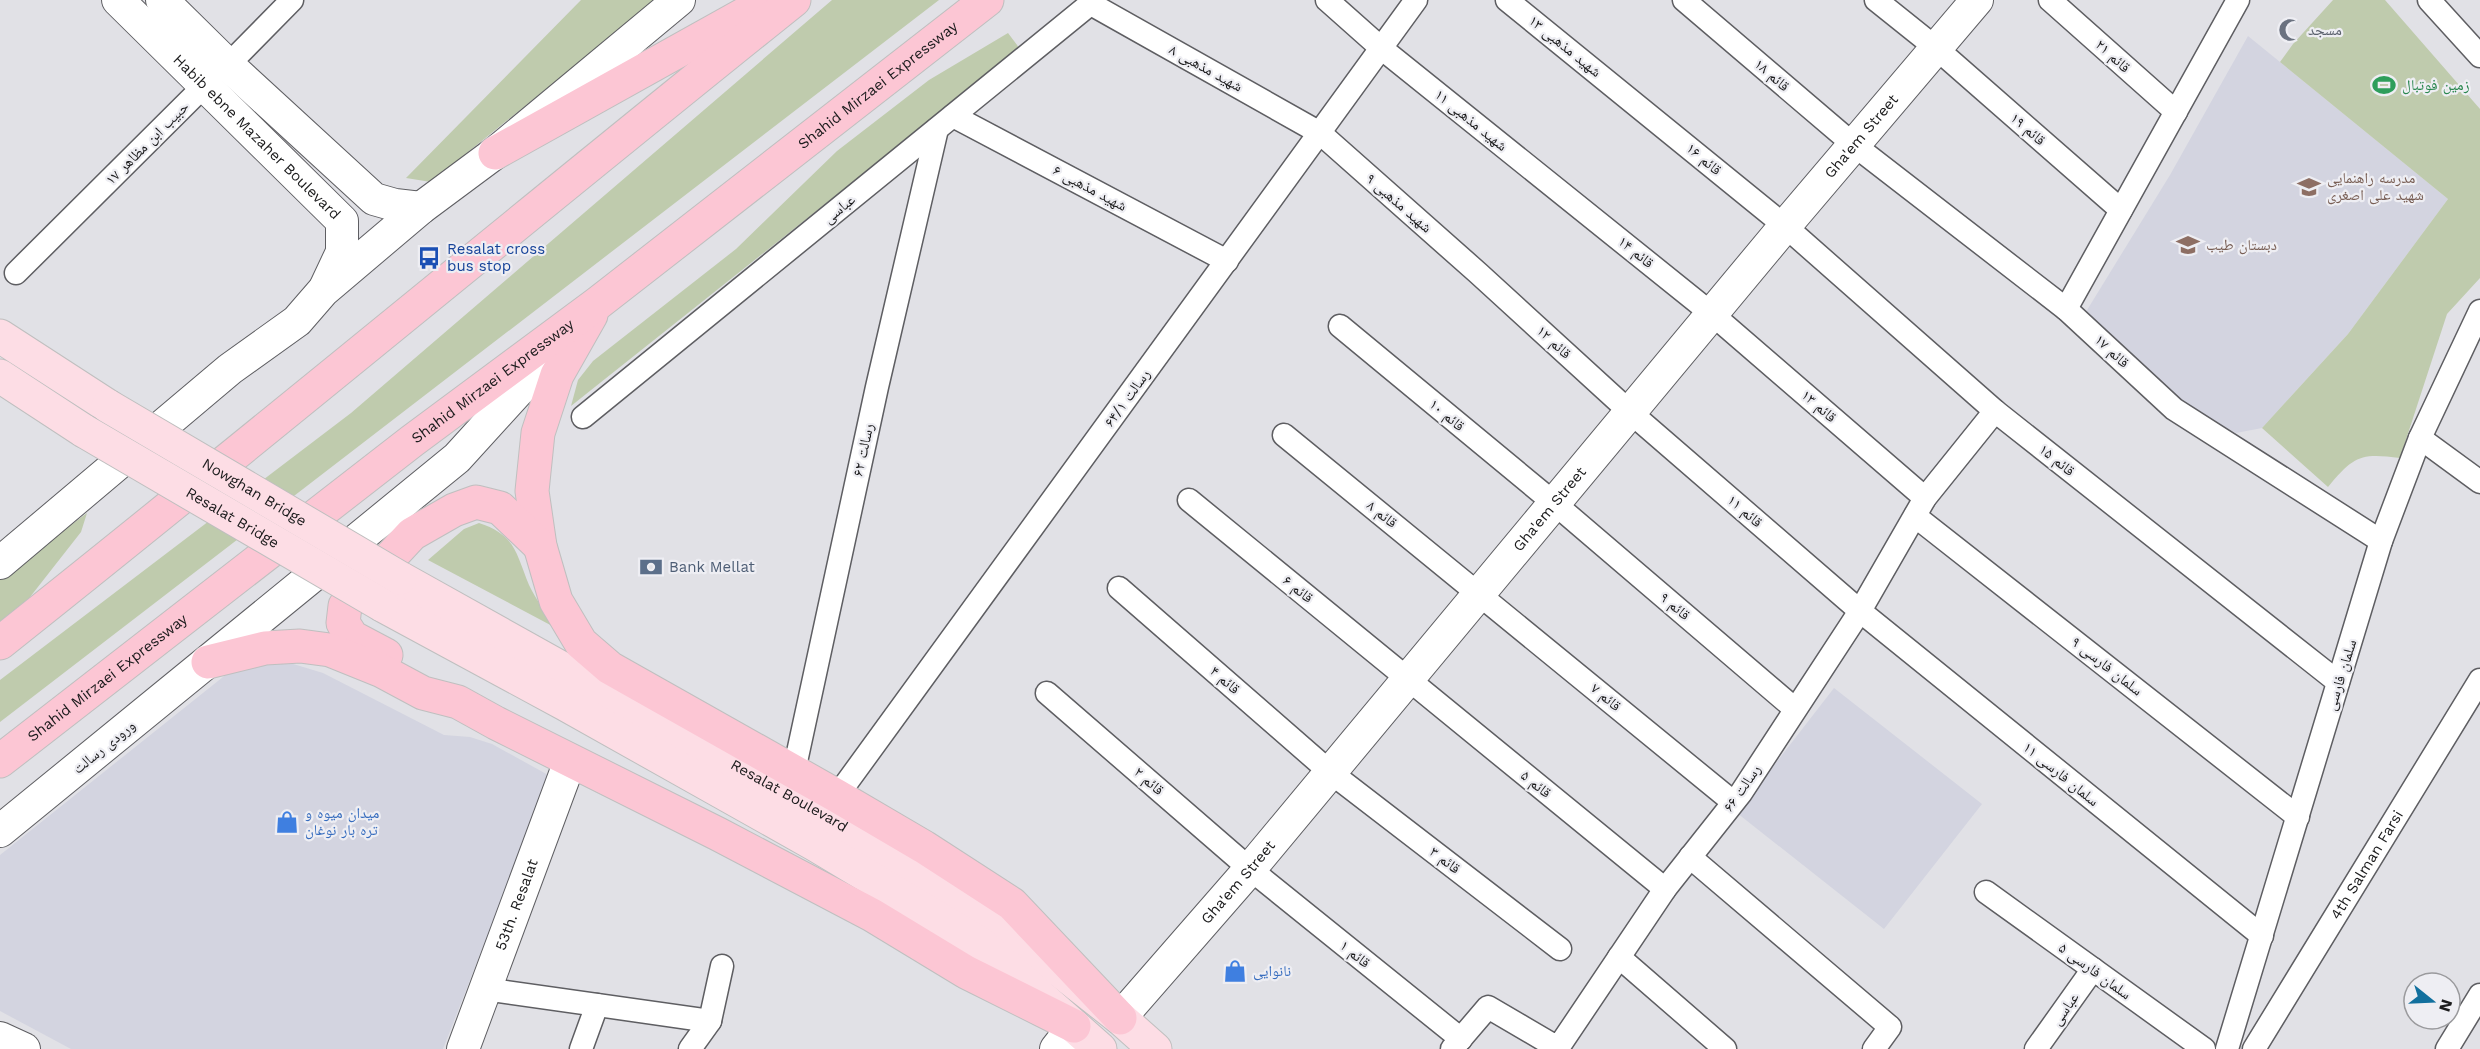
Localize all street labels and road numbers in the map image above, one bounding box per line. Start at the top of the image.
street label: شهید مذهبی ۱۳ [1524,11,1605,82]
street label: Shahid Mirzaei Expressway [794,17,962,153]
street label: قائم ۲۱ [2091,36,2134,77]
street label: شهید مذهبی ۸ [1166,40,1246,97]
street label: Habib ebne Mazaher Boulevard [169,51,344,223]
street label: قائم ۱۸ [1750,55,1793,96]
street label: شهید مذهبی ۱۱ [1430,85,1511,156]
street label: Gha'em Street [1821,90,1902,182]
street label: حبیب ابن مظاهر ۱۷ [102,97,194,189]
street label: قائم ۱۹ [2006,109,2049,150]
street label: قائم ۱۶ [1682,139,1725,180]
street label: شهید مذهبی ۶ [1049,161,1130,216]
street label: شهید مذهبی ۹ [1362,170,1436,237]
street label: عباسی [819,190,860,228]
street label: قائم ۱۴ [1614,232,1657,273]
street label: Shahid Mirzaei Expressway [408,315,577,447]
street label: قائم ۱۲ [1532,322,1575,363]
street label: قائم ۱۷ [2090,331,2133,372]
street label: رسالت ۶۴/۱ [1100,366,1154,430]
street label: قائم ۱۳ [1797,386,1840,427]
street label: قائم ۱۰ [1425,395,1468,436]
street label: رسالت ۶۲ [849,422,877,478]
street label: قائم ۱۵ [2035,440,2078,481]
street label: Nowghan Bridge [199,455,310,530]
street label: Gha'em Street [1509,463,1590,555]
street label: Resalat Bridge [183,483,282,552]
street label: قائم ۱۱ [1723,491,1766,532]
street label: قائم ۸ [1362,496,1401,532]
street label: قائم ۶ [1278,571,1317,607]
street label: قائم ۹ [1656,588,1694,625]
street label: Shahid Mirzaei Expressway [24,610,191,745]
street label: سلمان فارسی ۹ [2067,633,2146,700]
street label: سلمان فارسی [2322,637,2361,713]
street label: قائم ۴ [1206,662,1244,699]
street label: قائم ۷ [1587,679,1625,716]
street label: ورودی رسالت [69,716,140,778]
street label: سلمان فارسی ۱۱ [2019,738,2103,811]
street label: Resalat Boulevard [728,755,851,836]
street label: رسالت ۶۶ [1719,761,1765,815]
street label: قائم ۲ [1130,763,1168,800]
street label: قائم ۵ [1516,766,1555,802]
street label: 4th Salman Farsi [2327,807,2407,922]
street label: Gha'em Street [1197,836,1279,928]
street label: قائم ۳ [1425,843,1464,878]
street label: 53th. Resalat [491,856,542,953]
street label: قائم ۱ [1335,936,1374,972]
street label: سلمان فارسی ۵ [2055,939,2135,1004]
street label: عباسی [2047,989,2084,1029]

